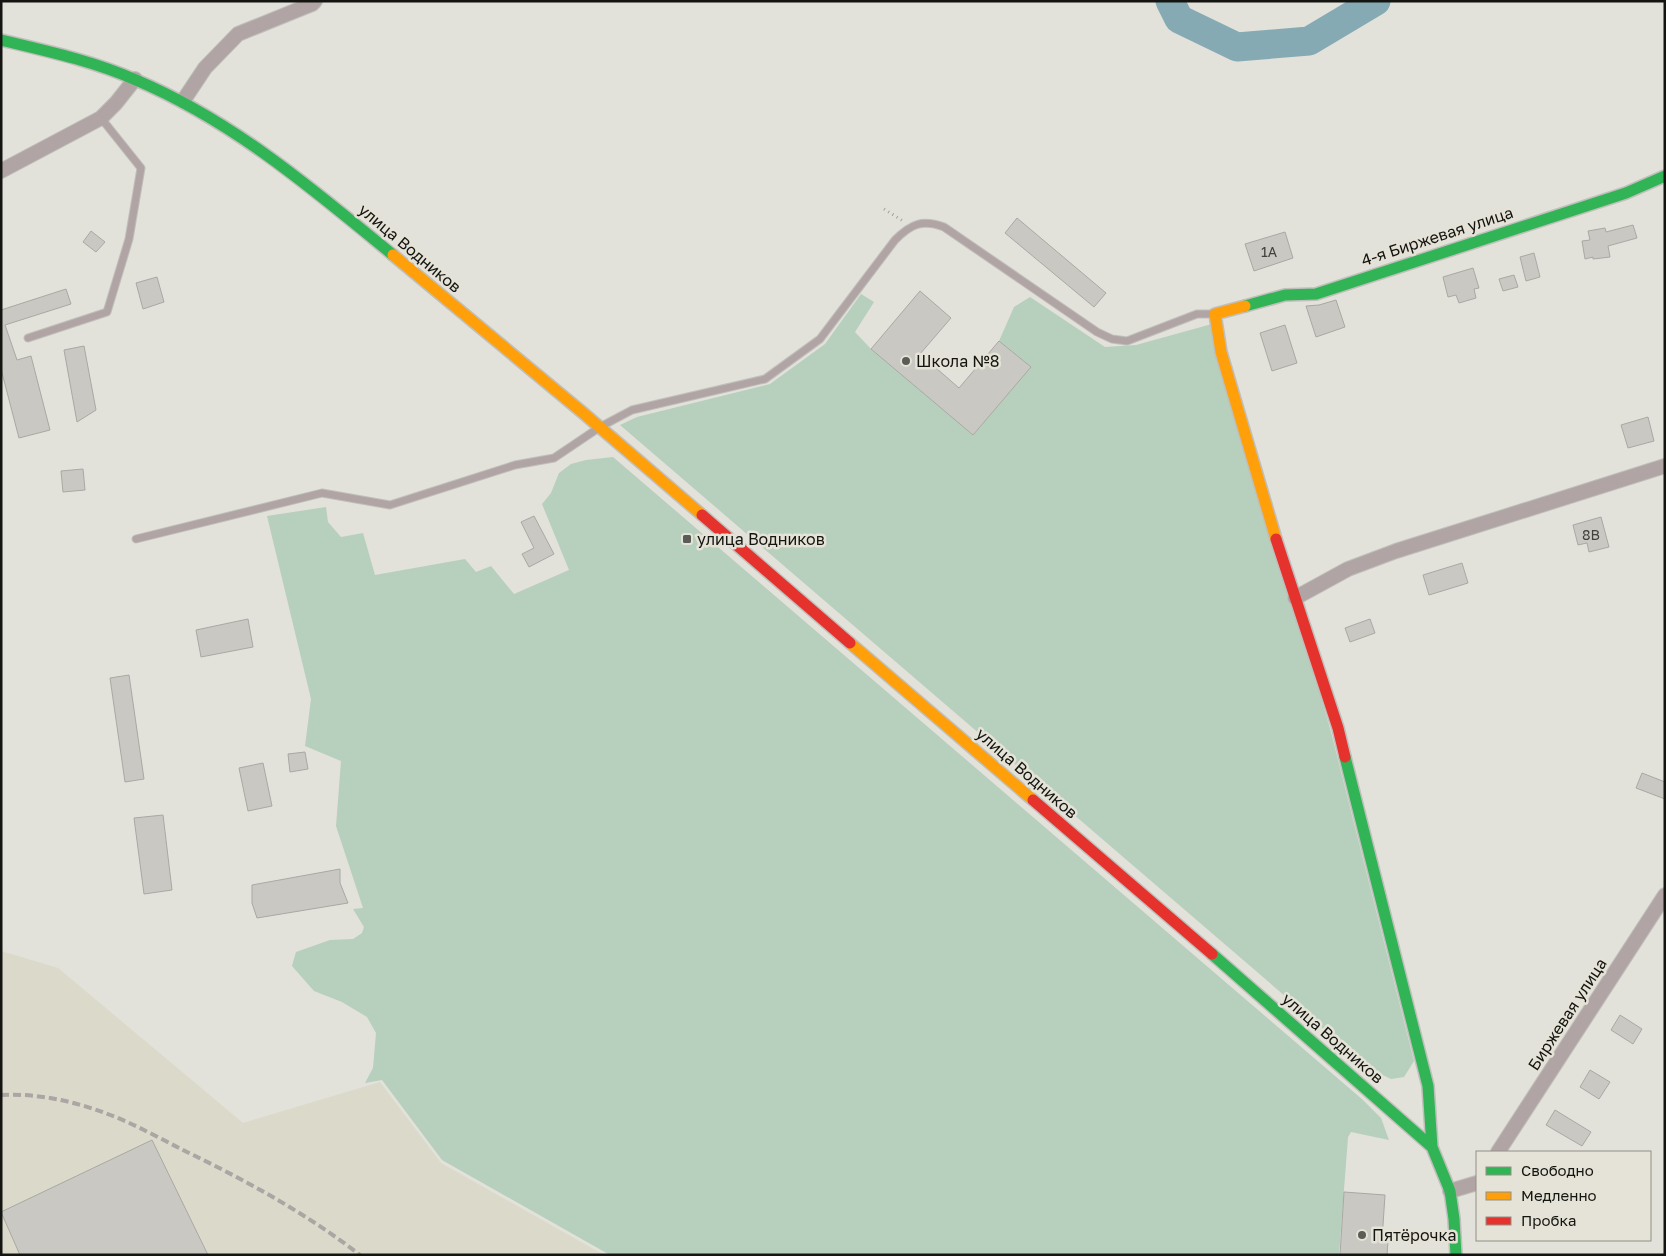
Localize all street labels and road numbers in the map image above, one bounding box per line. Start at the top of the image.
street label: улица Водников [355,199,465,297]
street label: 4-я Биржевая улица [1358,202,1516,270]
street label: улица Водников [972,724,1082,822]
street label: Биржевая улица [1523,954,1611,1074]
street label: улица Водников [1278,989,1388,1087]

